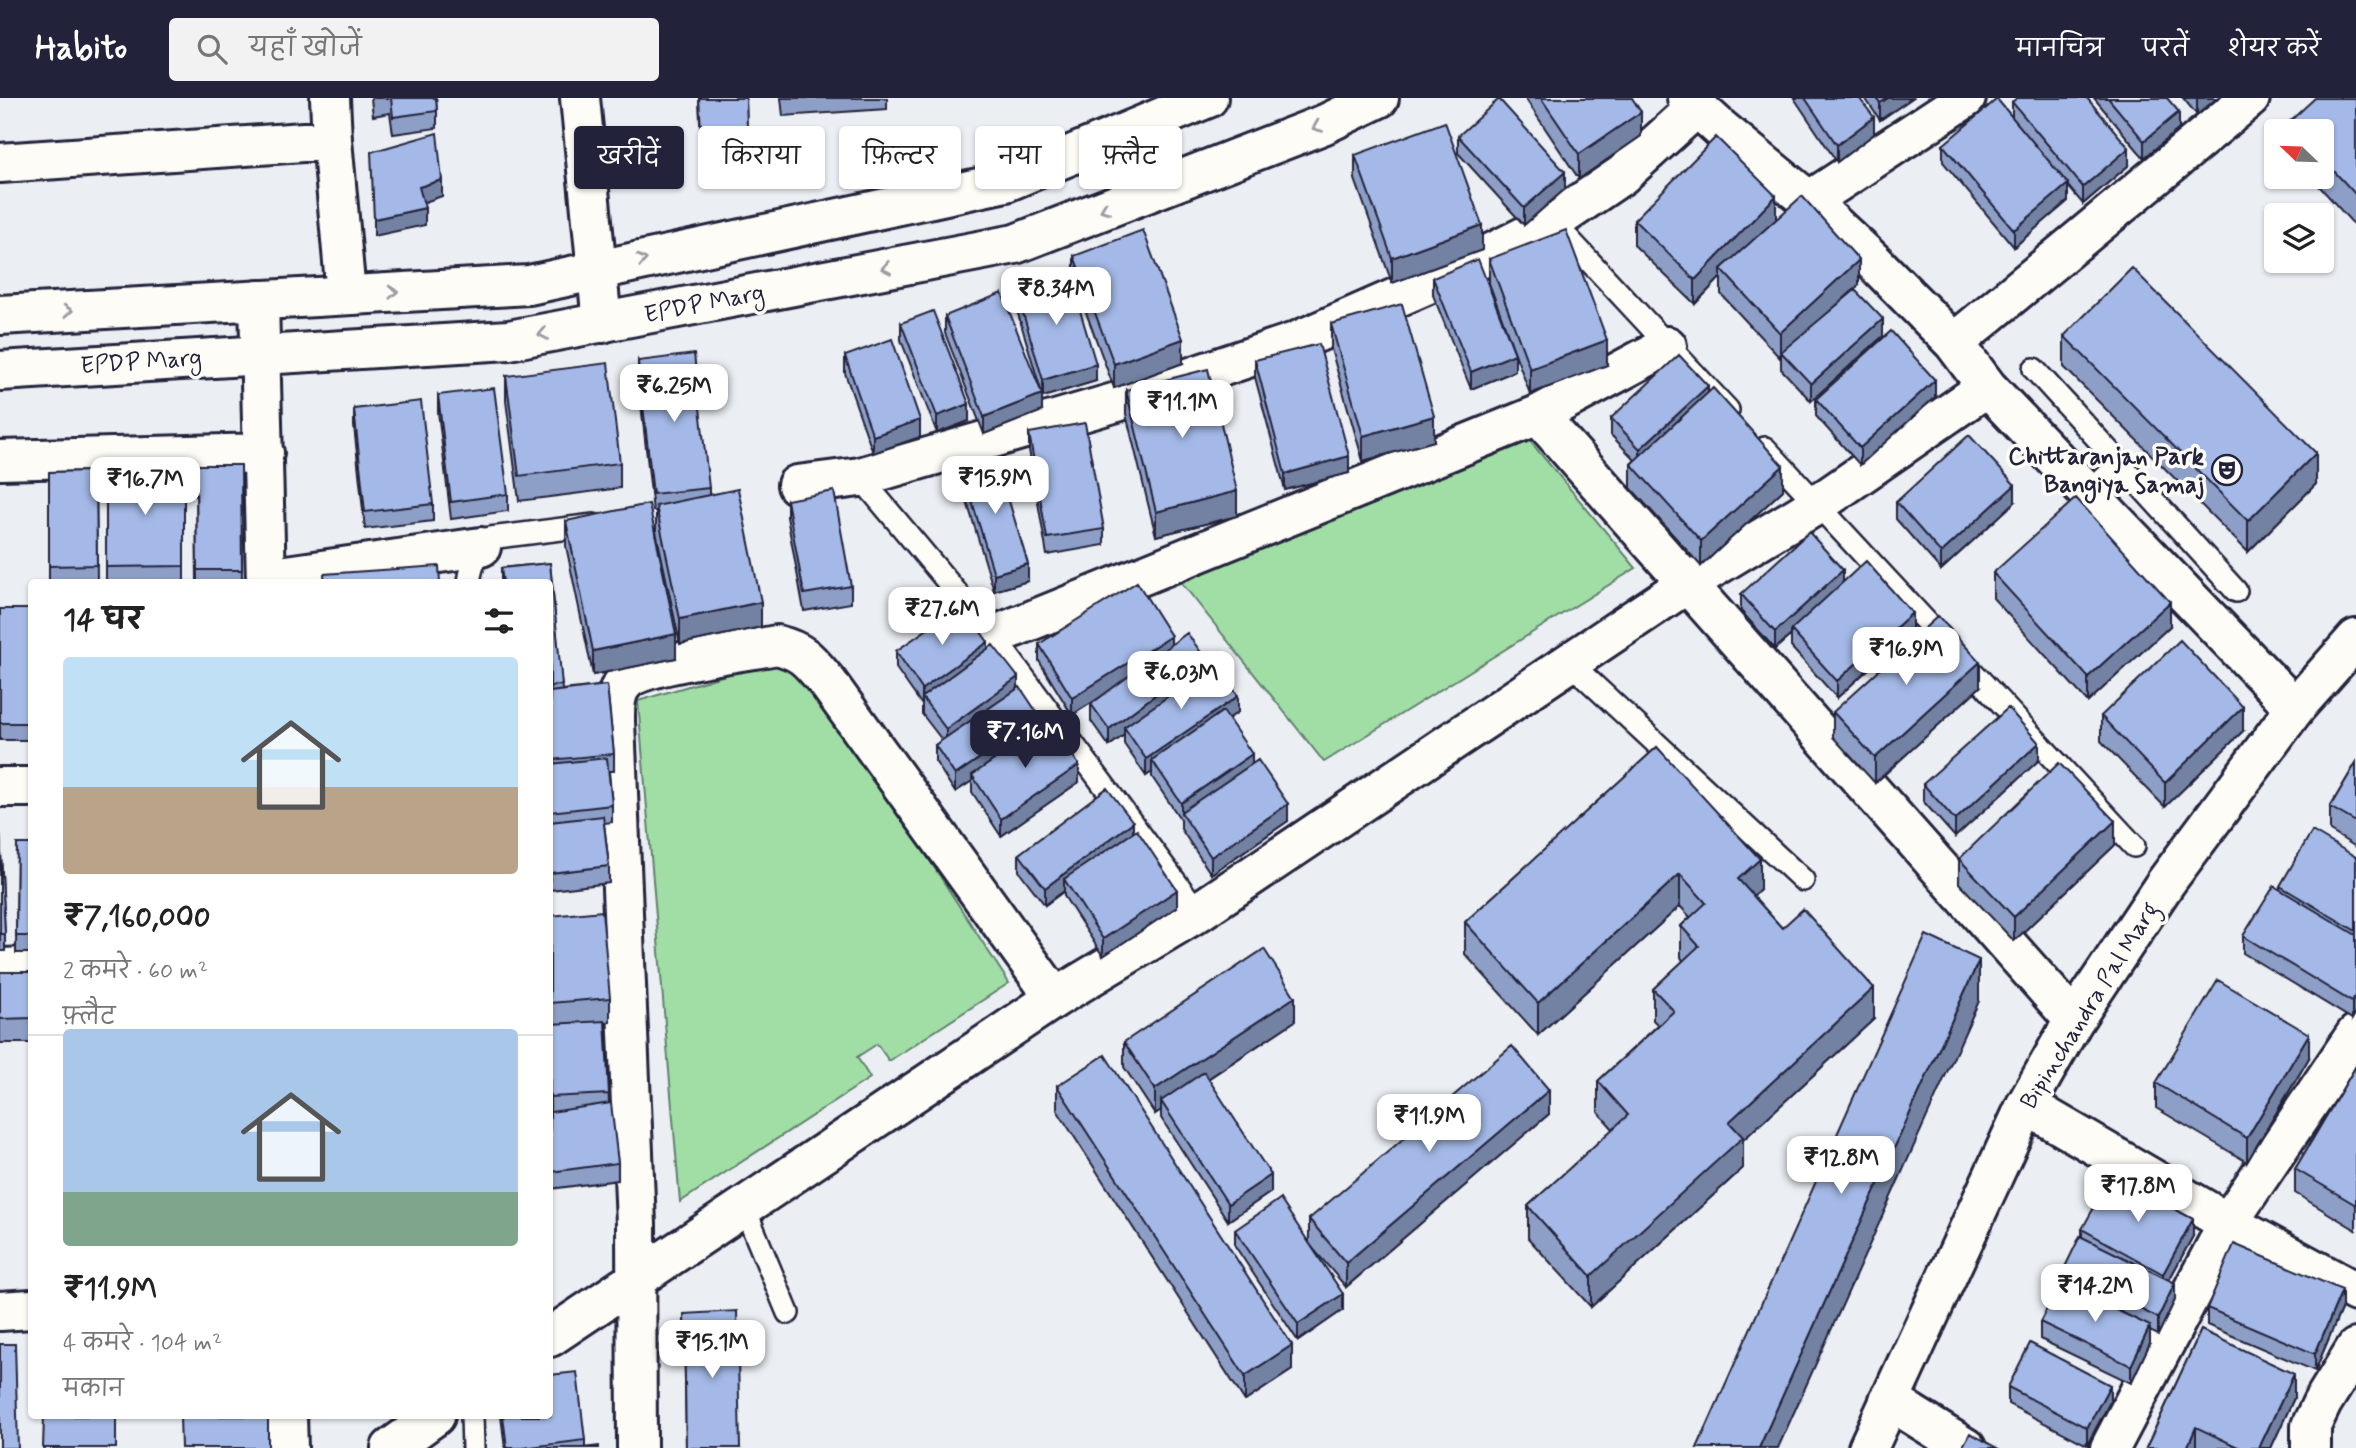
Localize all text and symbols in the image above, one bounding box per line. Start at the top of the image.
search box [169,18,659,81]
text: Habito [35,27,127,71]
icon: search [193,30,231,68]
text: यहाँ खोजें [249,32,361,66]
text: मानचित्र [2016,34,2104,65]
text: परतें [2142,34,2189,65]
text: शेयर करें [2227,34,2321,65]
one-way arrow [1312,118,1324,132]
north arrow [2264,119,2334,189]
map controls [2264,119,2334,273]
chip: खरीदें [574,126,684,189]
chip: किराया [698,126,825,189]
chip: फ़िल्टर [839,126,961,189]
chip: नया [975,126,1065,189]
chip: फ़्लैट [1079,126,1182,189]
one-way arrow [1100,201,1112,215]
button: layers [2264,203,2334,273]
one-way arrow [636,254,648,269]
one-way arrow [880,260,892,275]
pin: ₹8.34M [999,268,1113,327]
text: ₹8.34M [1017,275,1095,305]
street label: EPDP Marg [642,278,767,333]
one-way arrow [388,285,399,300]
one-way arrow [63,304,74,319]
one-way arrow [537,326,549,341]
street label: EPDP Marg [79,343,203,384]
pin: ₹6.25M [617,364,731,424]
text: ₹6.25M [636,372,712,402]
pin: ₹11.1M [1125,380,1239,440]
text: ₹11.1M [1146,388,1218,418]
place label: Chittaranjan Park Bangiya Samaj [2008,442,2204,504]
theatre icon: Chittaranjan Park Bangiya Samaj [2210,453,2244,487]
pin: ₹15.9M [938,456,1052,516]
pin: ₹16.7M [88,458,202,517]
text: ₹15.9M [958,464,1032,494]
text: ₹16.7M [106,465,184,495]
pin: ₹27.6M [885,588,999,647]
text: ₹27.6M [904,595,980,625]
text: 14 घर [63,601,143,640]
icon: filters [480,602,518,640]
pin: ₹16.9M [1849,628,1963,687]
text: ₹16.9M [1868,635,1944,665]
pin: ₹6.03M [1124,652,1238,711]
text: ₹6.03M [1143,659,1219,689]
icon: home [228,702,354,828]
pin: ₹7.16M [968,710,1082,770]
text: ₹7.16M [986,718,1064,748]
street label: Bipinchandra Pal Marg [2014,896,2169,1117]
text: ₹7,160,000 [63,898,211,937]
text: 2 कमरे · 60 m² [63,957,208,987]
text: फ़्लैट [63,1003,115,1033]
icon: home [228,1074,354,1200]
pin: ₹11.9M [1372,1094,1486,1154]
text: ₹11.9M [1393,1102,1465,1132]
pin: ₹12.8M [1784,1136,1898,1196]
text: ₹12.8M [1803,1144,1879,1174]
pin: ₹17.8M [2081,1164,2195,1224]
text: ₹17.8M [2100,1172,2176,1202]
pin: ₹14.2M [2038,1264,2152,1324]
text: ₹11.9M [63,1270,157,1309]
text: ₹14.2M [2057,1272,2133,1302]
pin: ₹15.1M [655,1320,769,1380]
text: ₹15.1M [675,1328,749,1358]
text: 4 कमरे · 104 m² [63,1329,222,1359]
text: मकान [63,1375,124,1405]

